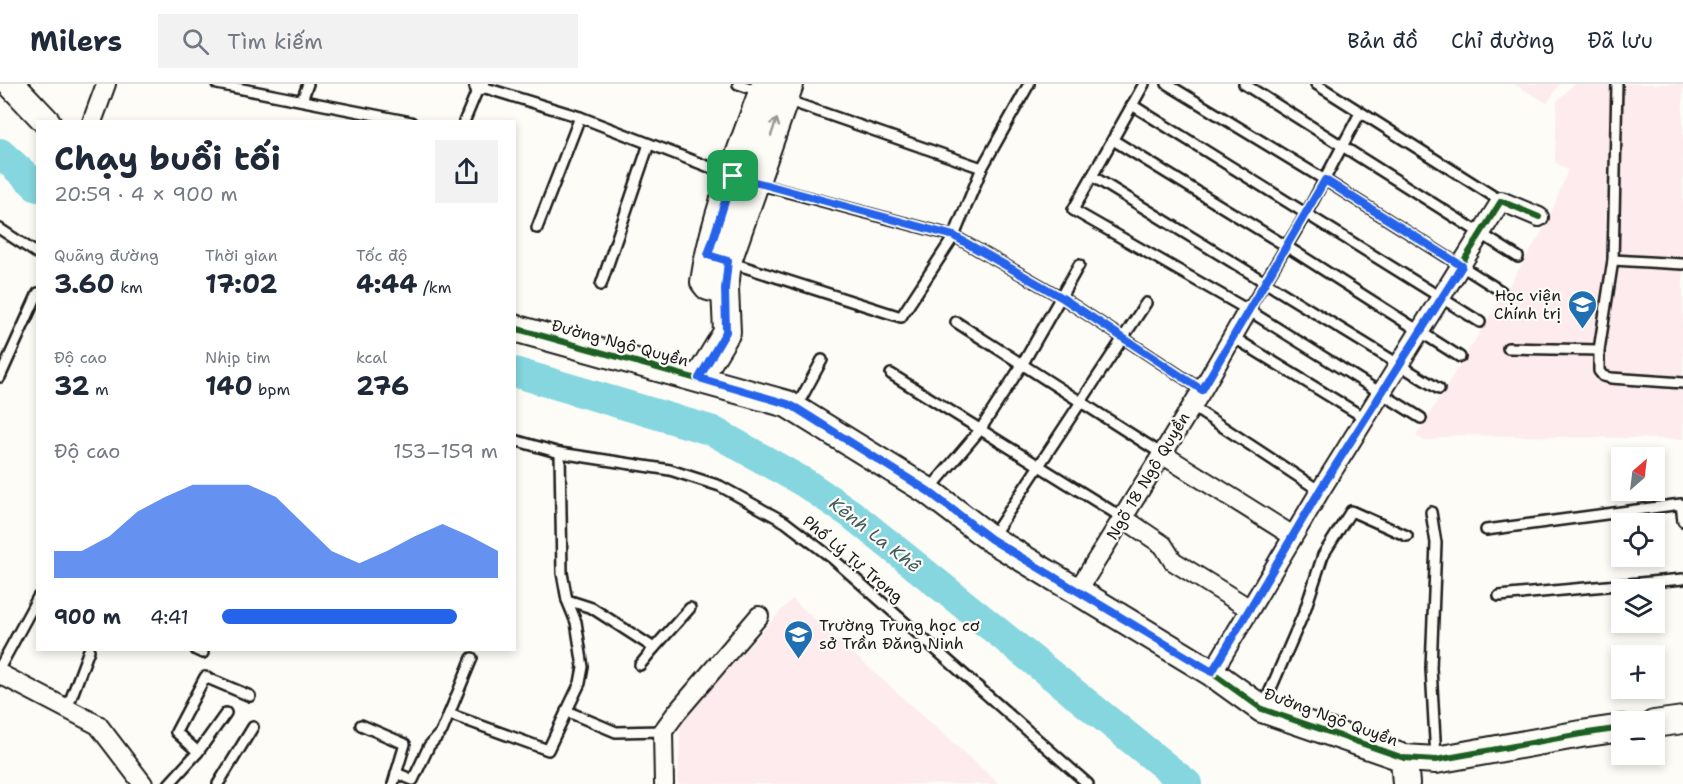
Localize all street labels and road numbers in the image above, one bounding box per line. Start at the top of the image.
street label: Đường Ngô Quyền [549,315,691,371]
street label: Ngõ 18 Ngô Quyền [1102,408,1195,544]
street label: Phố Lý Tự Trọng [798,511,908,607]
street label: Đường Ngô Quyền [1261,683,1401,751]

